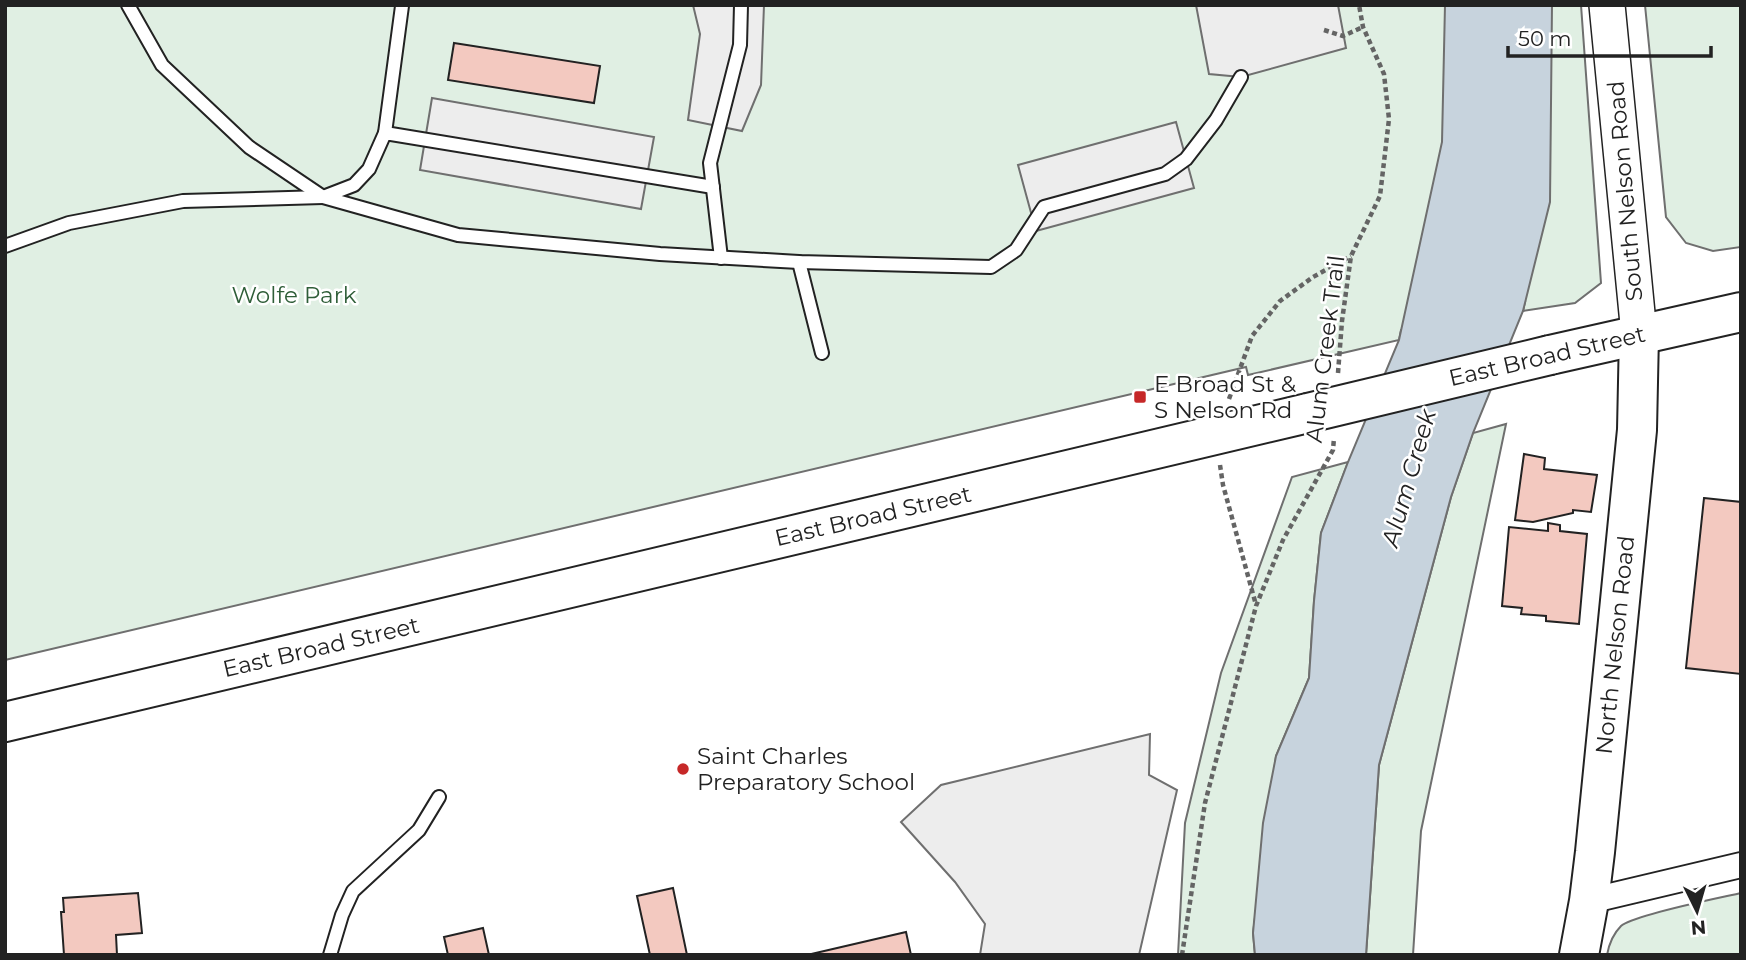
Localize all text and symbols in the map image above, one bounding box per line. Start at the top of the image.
scale bar [1508,14,1711,58]
text: 50 m [1518,26,1572,51]
street label: South Nelson Road [1601,80,1649,302]
street label: Alum Creek Trail [1300,254,1350,444]
park label: Wolfe Park [232,281,357,309]
street label: East Broad Street [1446,320,1648,392]
place label: E Broad St & S Nelson Rd [1154,370,1297,424]
marker: E Broad St & S Nelson Rd [1132,389,1148,405]
water label: Alum Creek [1375,404,1442,552]
street label: East Broad Street [772,480,974,552]
street label: North Nelson Road [1590,534,1640,756]
street label: East Broad Street [220,611,422,683]
place label: Saint Charles Preparatory School [697,742,915,796]
marker: Saint Charles Preparatory School [675,761,691,777]
north arrow [1662,876,1732,946]
text: N [1690,915,1707,940]

